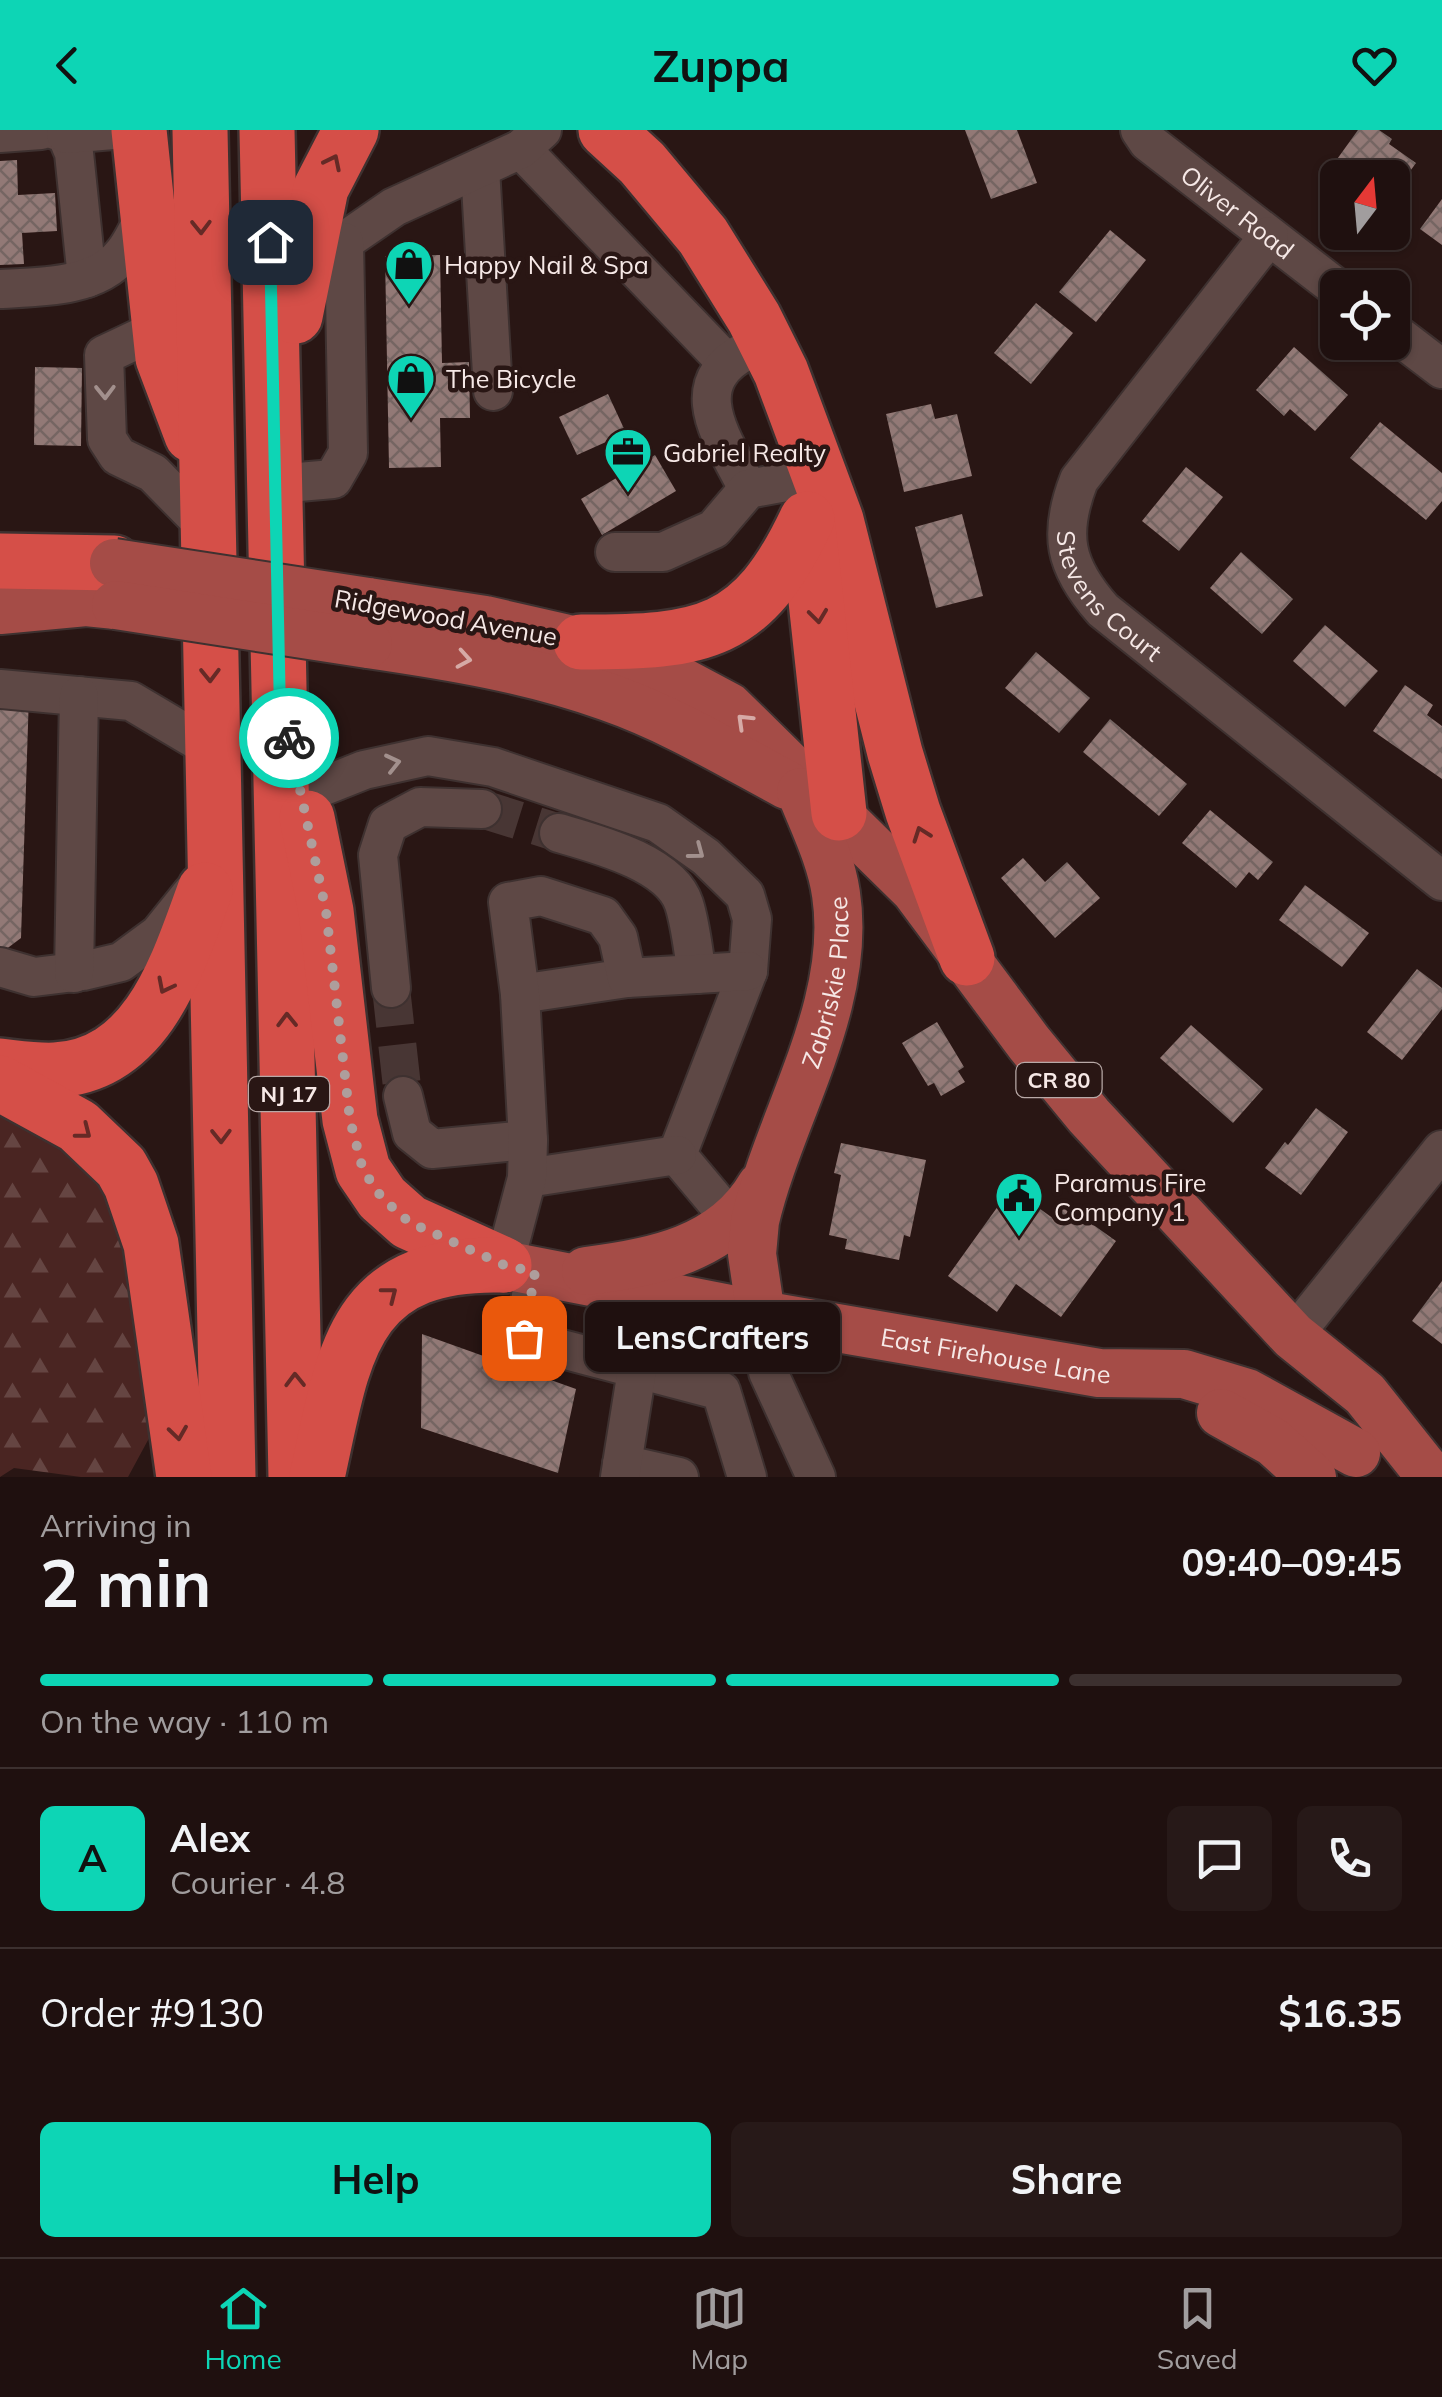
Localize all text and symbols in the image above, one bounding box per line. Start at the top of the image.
text: Zuppa [652,37,790,93]
icon: back [40,38,95,93]
icon: heart [1347,38,1402,93]
one-way arrow [320,154,340,172]
street label: Oliver Road [1175,158,1301,265]
north arrow [1320,160,1410,250]
map controls [1320,160,1410,360]
pin [228,200,313,285]
icon: home [243,215,298,270]
one-way arrow [191,220,212,236]
shop icon: Happy Nail & Spa [383,238,435,306]
place label: Happy Nail & Spa [444,249,649,280]
button: locate [1320,270,1410,360]
shop icon: The Bicycle [385,352,437,420]
place label: The Bicycle [446,363,576,394]
one-way arrow [95,384,116,400]
office icon: Gabriel Realty [602,426,654,494]
place label: Gabriel Realty [663,437,826,468]
street label: Stevens Court [1051,530,1169,667]
street label: Ridgewood Avenue [332,582,560,652]
one-way arrow [807,608,828,624]
one-way arrow [456,648,473,669]
one-way arrow [200,667,221,683]
courier [239,688,339,788]
icon: bike [262,711,317,766]
one-way arrow [737,715,755,733]
one-way arrow [384,754,401,775]
one-way arrow [912,826,933,843]
one-way arrow [686,840,704,857]
street label: Zabriskie Place [794,895,854,1072]
one-way arrow [158,976,177,994]
one-way arrow [277,1011,298,1027]
road number: CR 80 [1016,1063,1102,1097]
road number: NJ 17 [249,1077,329,1111]
one-way arrow [72,1120,90,1138]
one-way arrow [210,1128,231,1144]
place label: Paramus Fire Company 1 [1054,1167,1206,1227]
public building icon: Paramus Fire Company 1 [993,1170,1045,1238]
one-way arrow [379,1288,397,1305]
pin [482,1296,567,1381]
callout: LensCrafters [584,1303,839,1373]
icon: bag [497,1311,552,1366]
text: LensCrafters [616,1317,809,1357]
street label: East Firehouse Lane [879,1320,1111,1389]
one-way arrow [284,1371,305,1387]
one-way arrow [167,1424,188,1441]
text: Arriving in [40,1505,192,1545]
text: 09:40–09:45 [1182,1538,1402,1586]
text: 2 min [40,1542,211,1623]
text: On the way · 110 m [40,1701,329,1741]
button: chat [1167,1806,1272,1911]
button: phone [1297,1806,1402,1911]
text: Alex [170,1814,250,1862]
text: A [78,1834,107,1882]
text: Courier · 4.8 [170,1862,346,1902]
text: Order #9130 [40,1989,264,2037]
text: $16.35 [1279,1989,1402,2037]
button: Help [40,2122,711,2237]
button: Share [731,2122,1402,2237]
tab: Home [204,2281,282,2376]
tab: Map [690,2281,748,2376]
tab: Saved [1157,2281,1238,2376]

